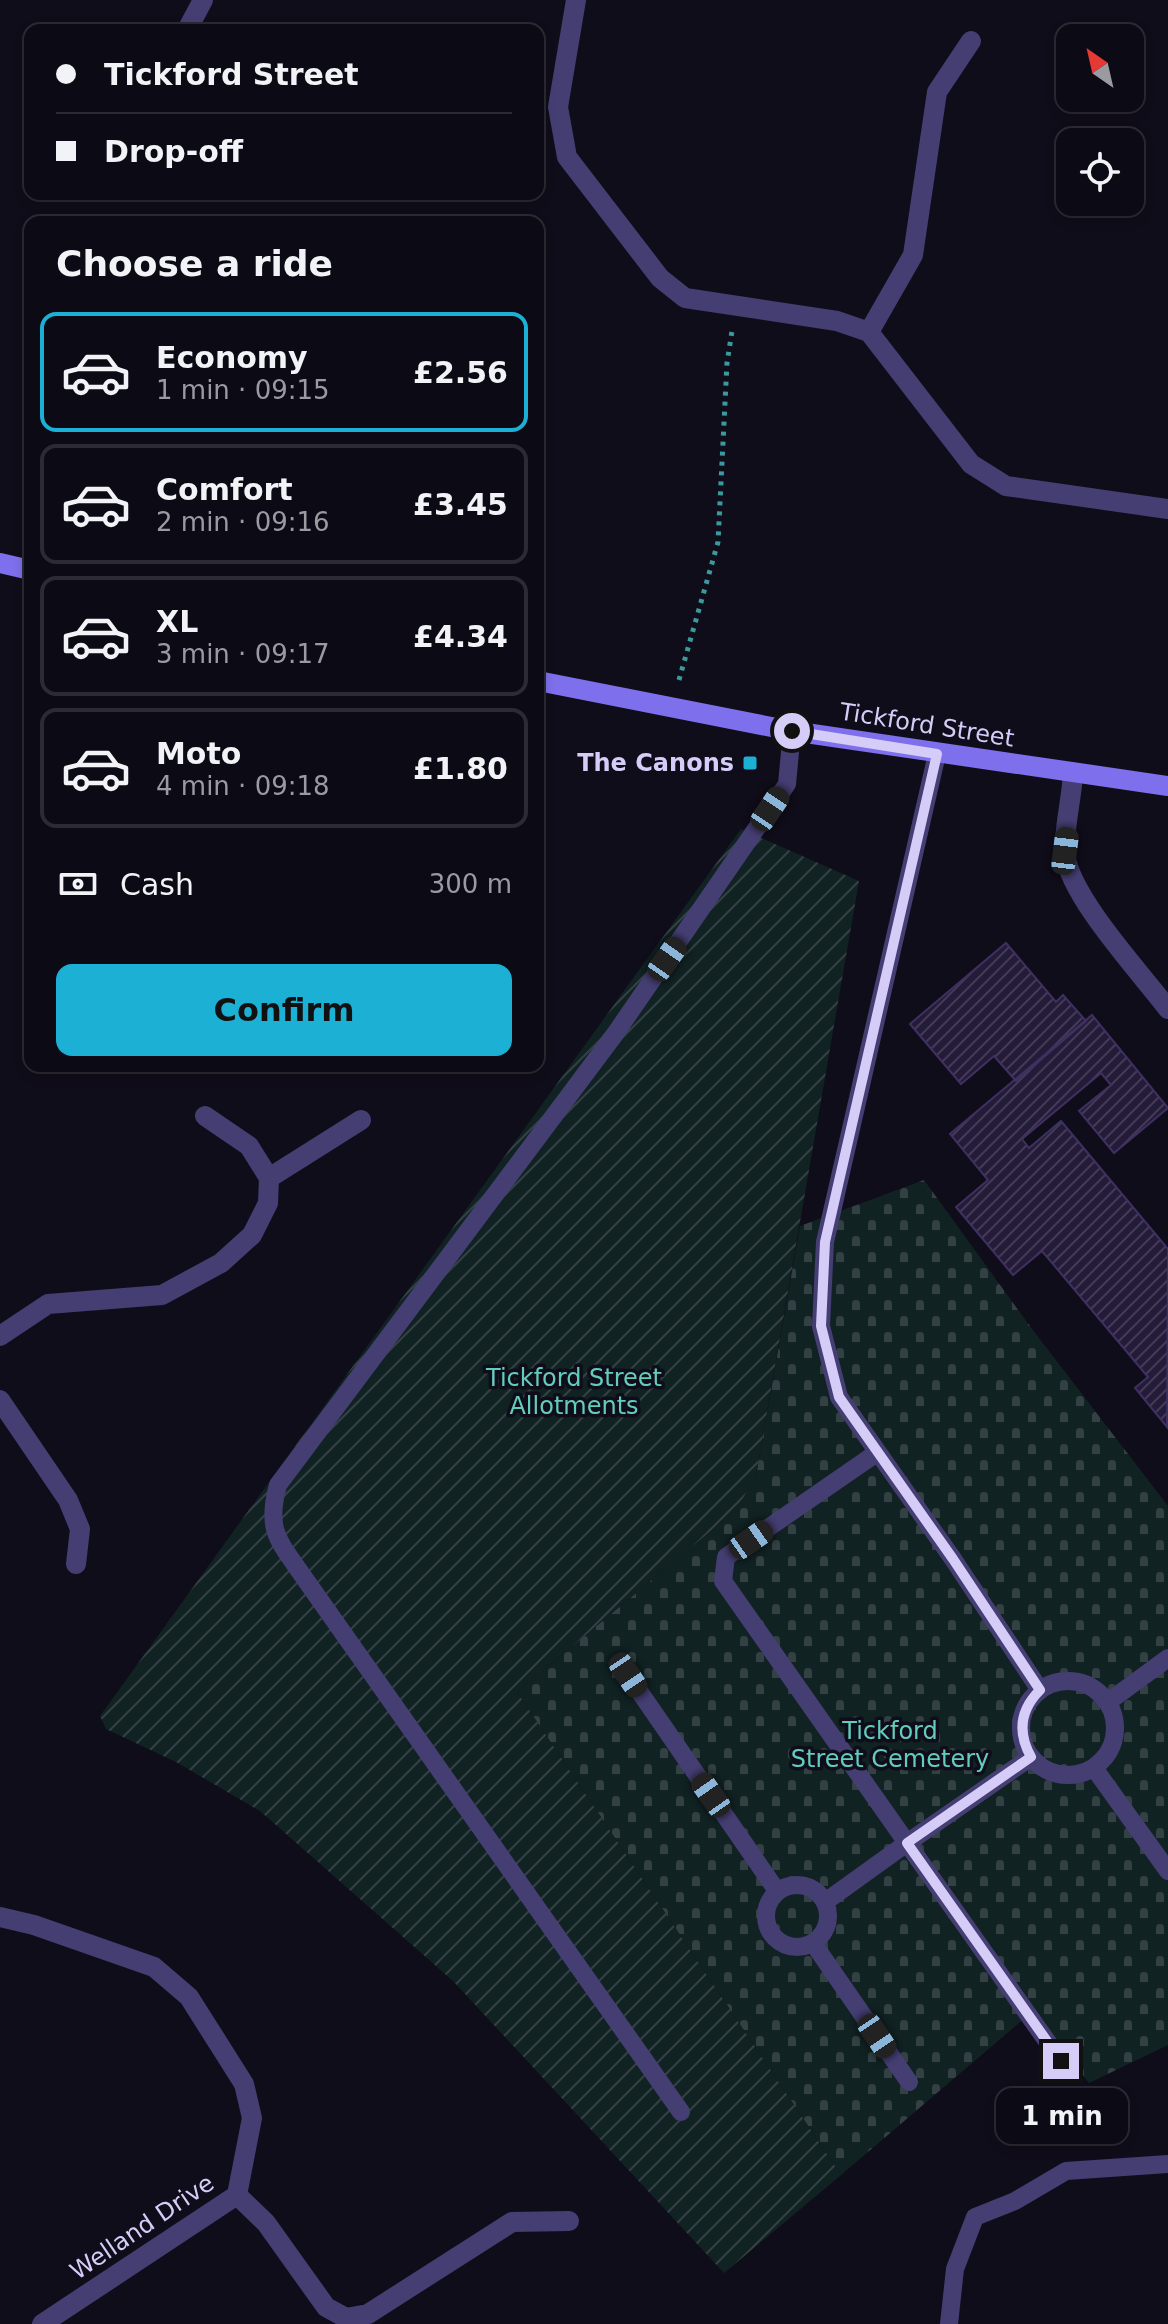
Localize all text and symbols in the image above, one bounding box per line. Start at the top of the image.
north arrow [1056,24,1144,112]
map controls [1056,24,1144,216]
text: Tickford Street [104,57,359,92]
button: locate [1056,128,1144,216]
text: Drop-off [104,134,243,169]
text: Choose a ride [56,243,333,284]
icon: car [60,336,132,408]
text: Economy [156,340,308,375]
text: £2.56 [413,355,508,390]
text: 1 min · 09:15 [156,375,330,405]
icon: car [60,468,132,540]
text: Comfort [156,472,293,507]
text: £3.45 [413,487,508,522]
text: 2 min · 09:16 [156,507,330,537]
icon: car [60,600,132,672]
text: XL [156,604,198,639]
text: £4.34 [413,619,508,654]
text: 3 min · 09:17 [156,639,330,669]
street label: Tickford Street [837,697,1016,753]
route start [774,713,810,749]
icon: car [60,732,132,804]
text: Moto [156,736,241,771]
place label: The Canons [577,749,734,777]
text: £1.80 [413,751,508,786]
marker: The Canons [741,754,759,772]
text: 4 min · 09:18 [156,771,330,801]
car [747,782,793,836]
car [1050,826,1080,876]
icon: cash [56,862,100,906]
text: Cash [120,867,194,902]
text: 300 m [429,869,512,899]
car [643,932,691,986]
button: Confirm [56,964,512,1056]
park label: Tickford Street Allotments [485,1364,662,1420]
car [724,1516,778,1564]
car [605,1648,651,1702]
park label: Tickford Street Cemetery [791,1717,989,1773]
car [687,1768,735,1822]
car [854,2009,900,2063]
route end [1043,2043,1079,2079]
callout: 1 min [995,2089,1127,2145]
text: 1 min [1021,2101,1103,2131]
street label: Welland Drive [65,2169,219,2285]

